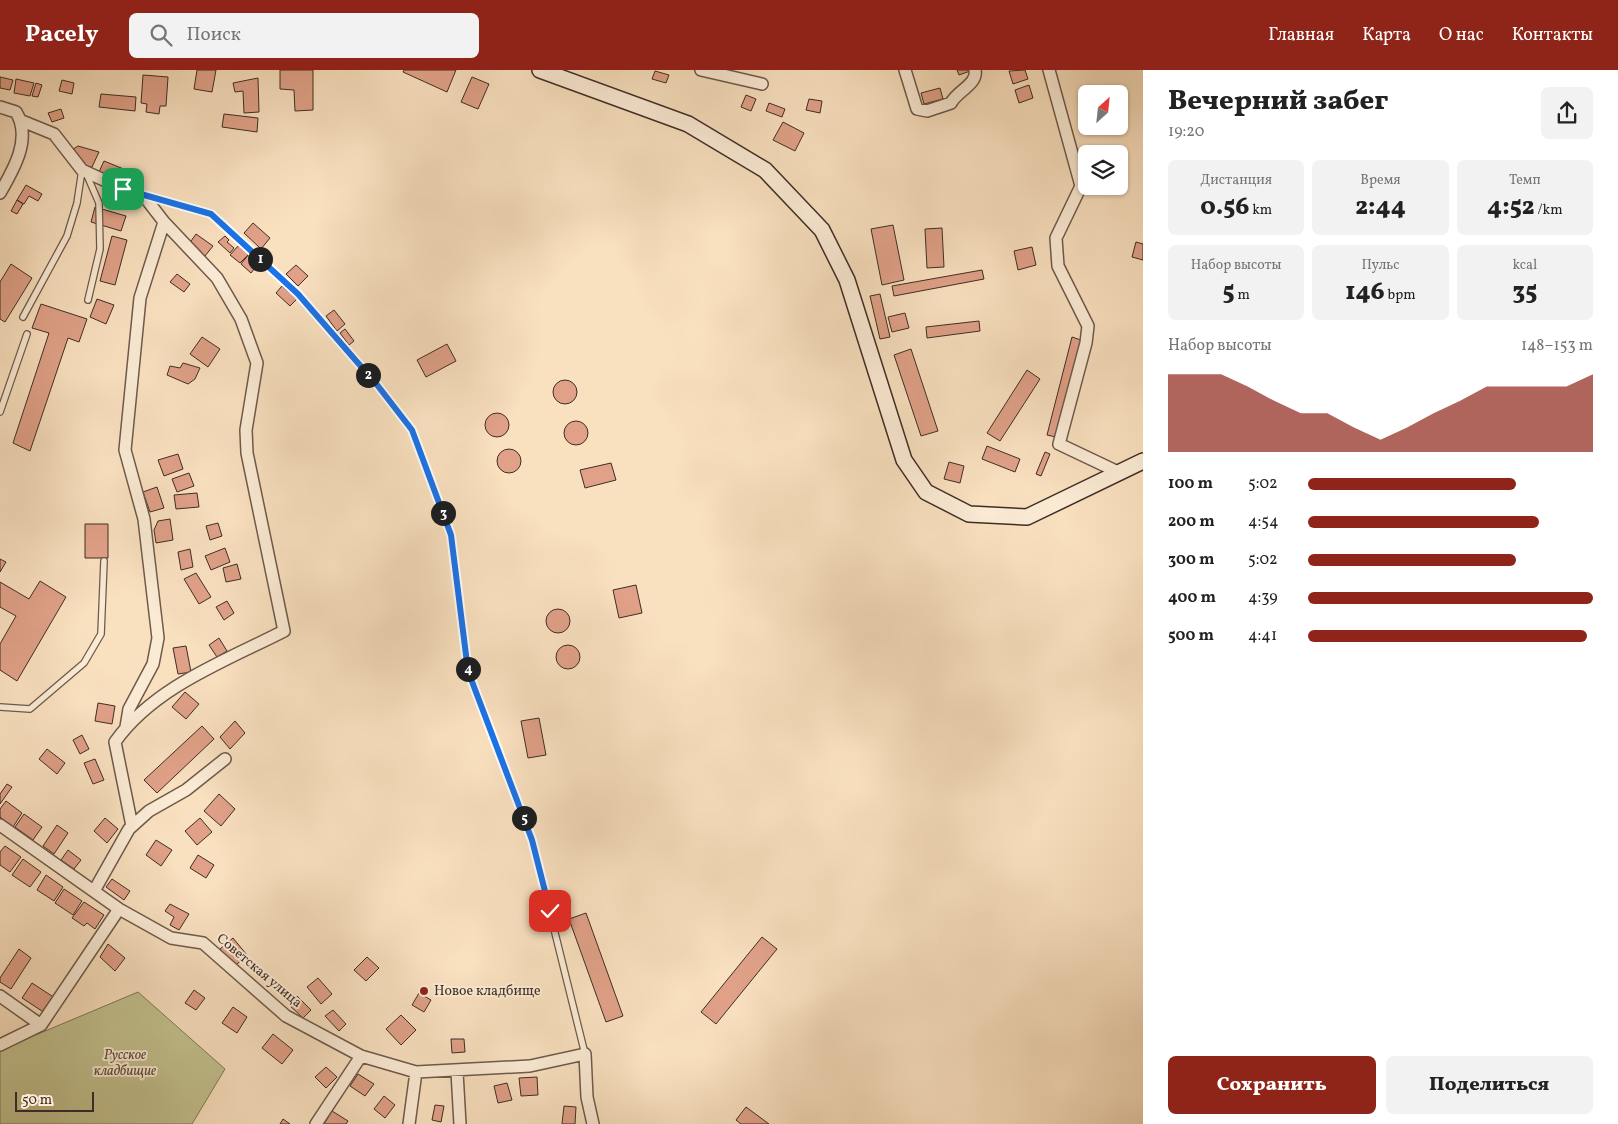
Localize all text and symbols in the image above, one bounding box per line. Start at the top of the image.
search box [129,13,479,58]
text: Pacely [25,18,99,52]
icon: search [147,21,175,49]
text: Поиск [187,22,241,48]
text: Главная [1268,23,1334,48]
text: Карта [1362,23,1411,48]
text: О нас [1439,23,1484,48]
text: Контакты [1512,23,1593,48]
text: Вечерний забег [1168,82,1388,121]
north arrow [1078,85,1128,135]
map controls [1078,85,1128,195]
button: share [1541,87,1593,139]
text: 19:20 [1168,121,1204,143]
button: layers [1078,145,1128,195]
pin [102,168,144,210]
text: Дистанция [1200,171,1272,190]
text: Время [1360,171,1401,190]
text: Темп [1509,171,1541,190]
icon: arrive [109,175,137,203]
text: 0.56 [1200,190,1249,225]
text: 2:44 [1355,190,1406,225]
text: 4:52 [1487,190,1535,225]
text: km [1249,201,1272,220]
text: /km [1535,201,1563,220]
pin: 1 [248,246,272,272]
text: 1 [258,250,263,269]
text: Набор высоты [1191,256,1282,275]
text: Пульс [1362,256,1399,275]
text: kcal [1512,256,1537,275]
text: 5 [1223,275,1235,310]
text: 146 [1345,275,1385,310]
text: 35 [1512,275,1537,310]
text: m [1235,286,1250,305]
text: bpm [1385,286,1416,305]
text: Набор высоты [1168,335,1272,357]
text: 148–153 m [1521,335,1593,357]
pin: 2 [356,362,380,388]
text: 2 [365,366,372,385]
text: 100 m [1168,473,1213,495]
text: 5:02 [1248,473,1278,495]
pin: 3 [430,500,456,526]
text: 3 [440,504,447,523]
text: 200 m [1168,511,1215,533]
text: 4:54 [1248,511,1279,533]
text: 300 m [1168,549,1214,571]
text: 5:02 [1248,549,1278,571]
text: 400 m [1168,587,1216,609]
text: 4:39 [1248,587,1278,609]
text: 500 m [1168,625,1214,647]
text: 4:41 [1248,625,1277,647]
pin: 4 [456,656,480,682]
text: 4 [464,660,473,679]
pin: 5 [512,806,536,830]
text: 5 [521,809,528,828]
pin [529,890,571,932]
icon: check [536,897,564,925]
street label: Советская улица [212,929,306,1013]
place label: Новое кладбище [434,982,541,1001]
marker: Новое кладбище [418,985,430,997]
park label: Русское кладбищие [94,1046,156,1081]
button: Сохранить [1168,1056,1376,1114]
button: Поделиться [1386,1056,1593,1114]
scale bar [15,1089,94,1112]
text: 50 m [22,1091,52,1110]

